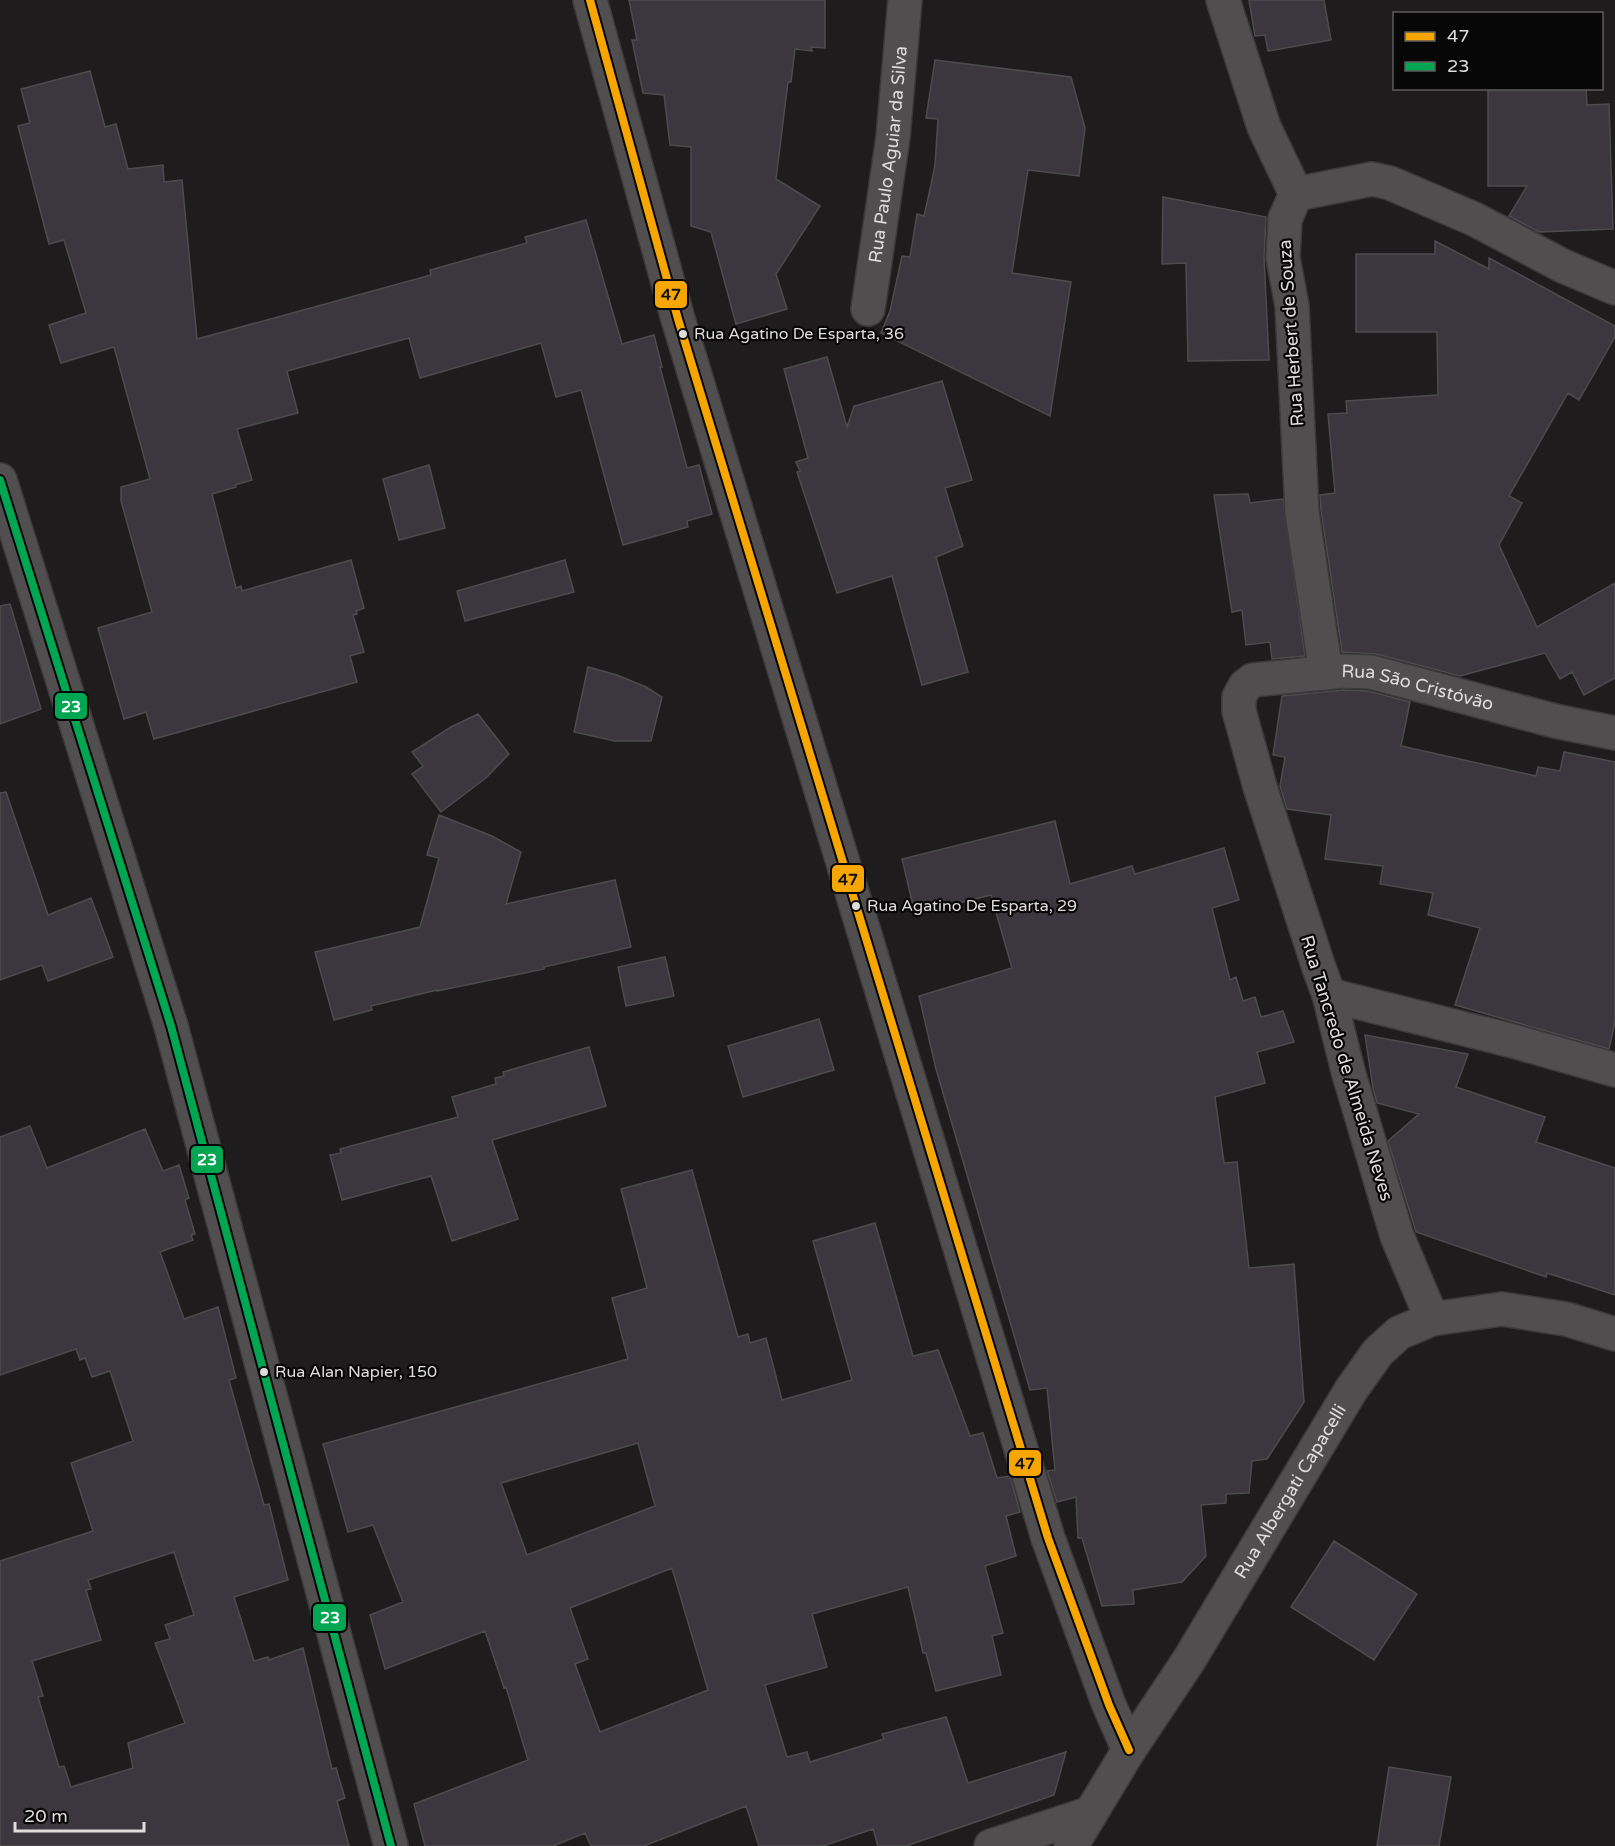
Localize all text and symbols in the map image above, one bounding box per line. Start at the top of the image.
legend [1393,12,1603,90]
text: 47 [1447,25,1470,47]
street label: Rua Paulo Aguiar da Silva [864,45,912,264]
text: 23 [1447,55,1470,77]
street label: Rua Herbert de Souza [1273,239,1309,427]
line badge: 47 [654,280,688,309]
text: 47 [661,285,681,305]
place label: Rua Agatino De Esparta, 36 [694,324,904,344]
marker: Rua Agatino De Esparta, 36 [677,328,689,340]
street label: Rua São Cristóvão [1341,660,1496,715]
line badge: 23 [54,692,88,720]
text: 23 [61,697,81,717]
line badge: 47 [831,864,865,893]
text: 47 [838,870,858,890]
place label: Rua Agatino De Esparta, 29 [867,896,1077,916]
marker: Rua Agatino De Esparta, 29 [850,900,862,912]
street label: Rua Tancredo de Almeida Neves [1296,933,1398,1203]
line badge: 23 [190,1145,224,1174]
text: 23 [197,1150,217,1170]
place label: Rua Alan Napier, 150 [275,1362,437,1382]
marker: Rua Alan Napier, 150 [258,1366,270,1378]
street label: Rua Albergati Capacelli [1229,1400,1351,1582]
line badge: 47 [1008,1449,1042,1477]
text: 47 [1015,1454,1035,1474]
line badge: 23 [312,1603,347,1632]
text: 23 [320,1608,340,1628]
scale bar [15,1795,144,1833]
text: 20 m [24,1805,68,1827]

